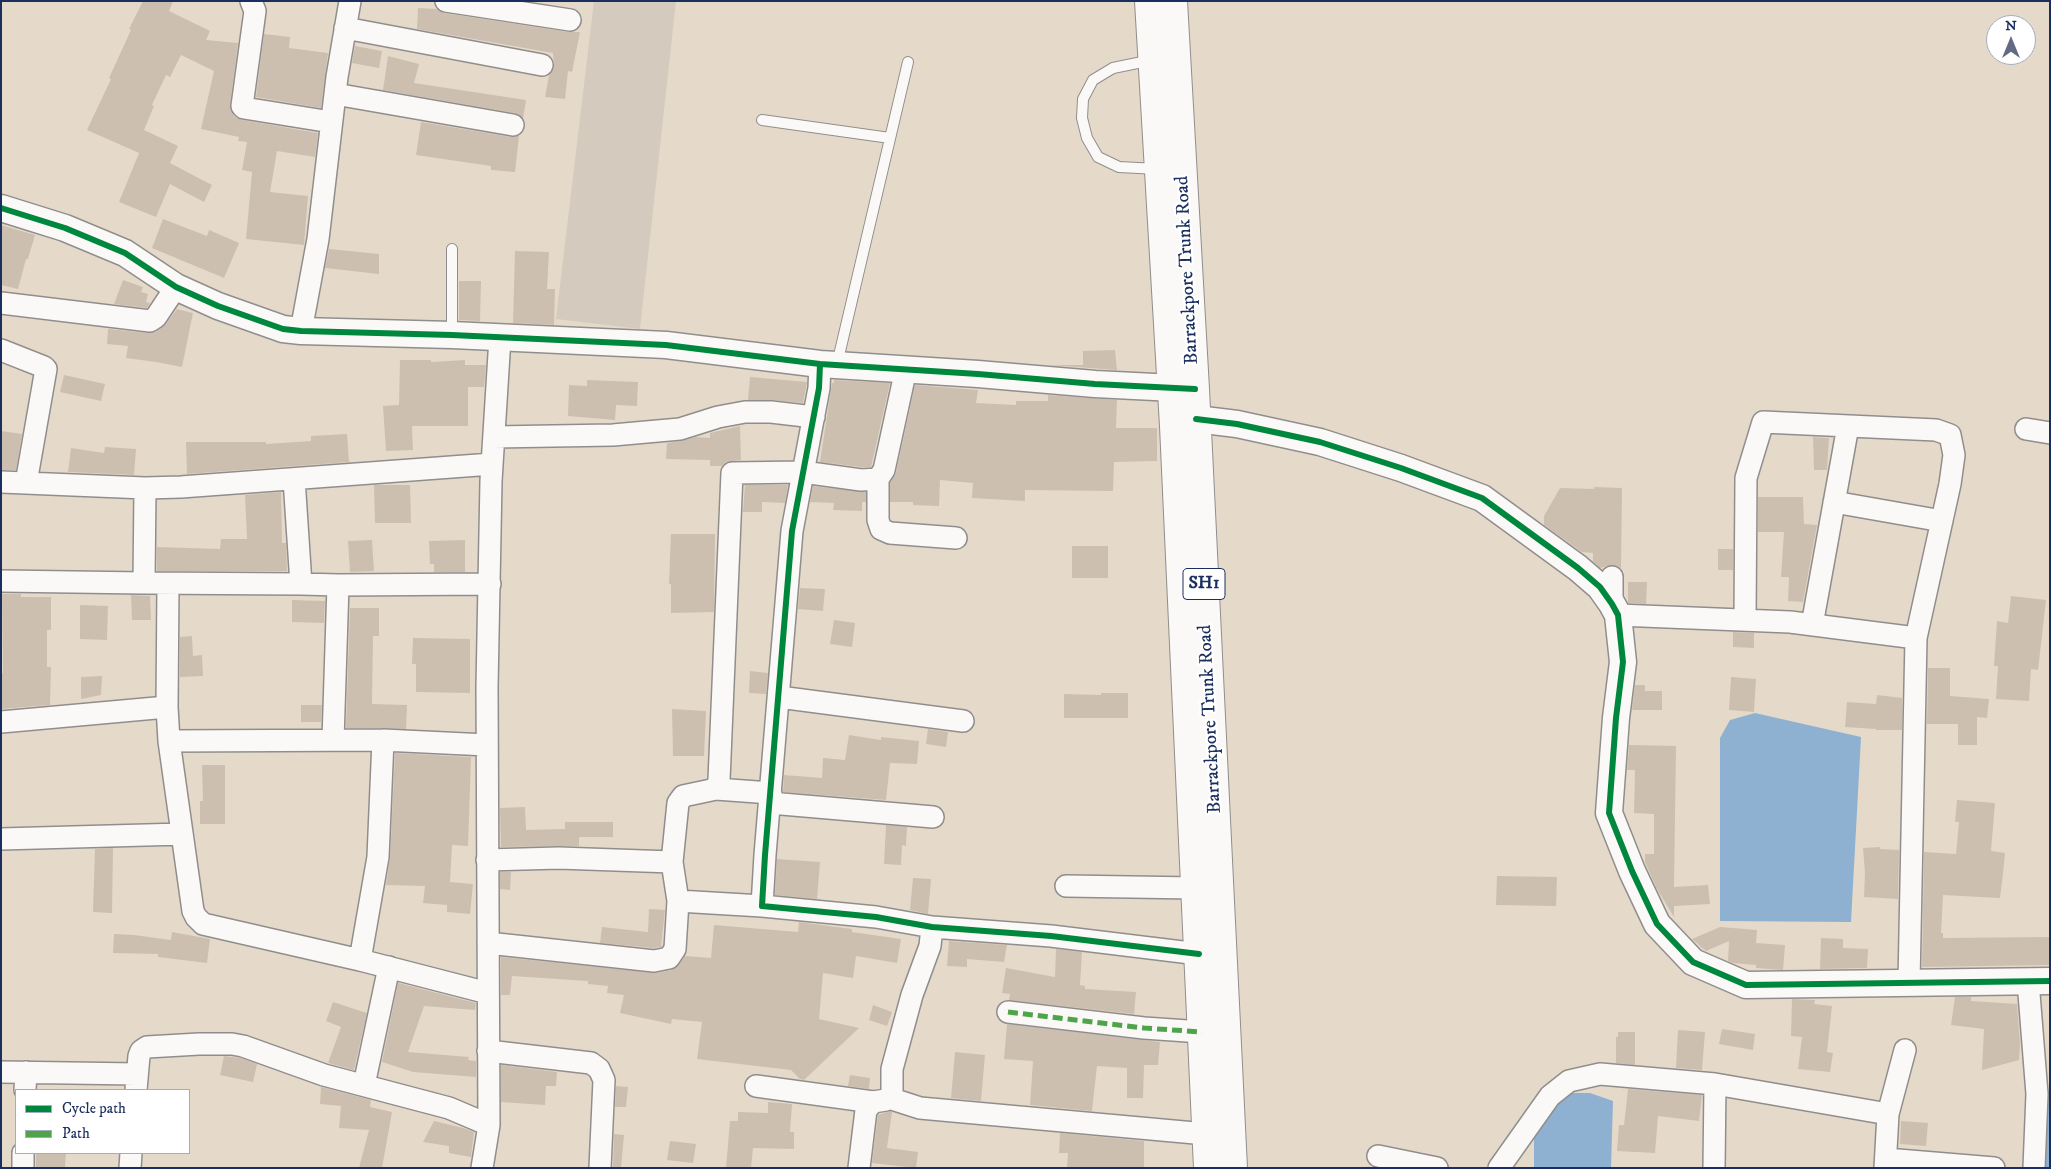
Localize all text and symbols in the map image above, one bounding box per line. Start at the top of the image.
north arrow [1986,15,2036,65]
text: N [2005,17,2017,35]
street label: Barrackpore Trunk Road [1172,175,1204,365]
road number: SH1 [1183,568,1225,600]
street label: Barrackpore Trunk Road [1195,624,1227,814]
legend [15,1089,190,1154]
text: Cycle path [62,1099,126,1118]
text: Path [62,1124,90,1143]

